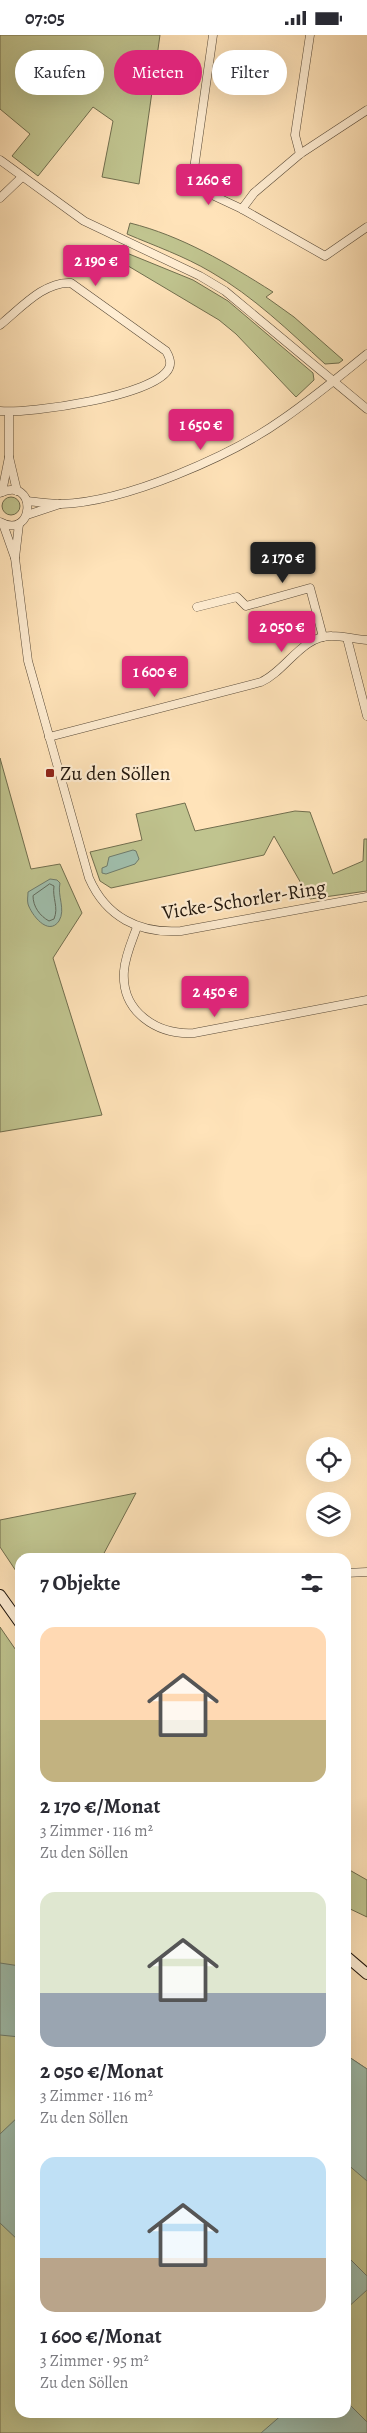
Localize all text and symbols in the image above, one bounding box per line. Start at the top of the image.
text: 07:05 [25,5,65,31]
chip: Kaufen [15,50,104,95]
chip: Mieten [114,50,202,95]
chip: Filter [212,50,287,95]
pin: 1 260 € [163,163,255,206]
text: 1 260 € [187,169,231,191]
pin: 2 190 € [50,245,142,287]
text: 2 190 € [74,250,118,272]
pin: 1 650 € [155,409,247,451]
text: 1 650 € [180,414,222,436]
pin: 2 170 € [237,541,329,584]
text: 2 170 € [261,547,305,569]
pin: 2 050 € [236,611,328,653]
text: 2 050 € [259,616,305,638]
pin: 1 600 € [109,655,201,698]
text: 1 600 € [133,661,177,683]
place label: Zu den Söllen [60,760,170,787]
marker: Zu den Söllen [44,767,56,779]
street label: Vicke-Schorler-Ring [159,874,328,926]
pin: 2 450 € [169,975,261,1018]
text: 2 450 € [193,981,237,1003]
map controls [306,1437,351,1537]
button: locate [306,1437,351,1482]
button: layers [306,1492,351,1537]
text: 7 Objekte [40,1569,120,1597]
icon: filters [298,1569,326,1597]
icon: home [138,1660,228,1750]
text: 2 170 €/Monat [40,1792,161,1820]
text: 3 Zimmer · 116 m² [40,1820,153,1842]
text: Zu den Söllen [40,1842,128,1864]
icon: home [138,1925,228,2015]
text: 2 050 €/Monat [40,2057,164,2085]
text: 3 Zimmer · 116 m² [40,2085,153,2107]
text: Zu den Söllen [40,2107,128,2129]
icon: home [138,2190,228,2280]
text: 1 600 €/Monat [40,2322,162,2350]
text: 3 Zimmer · 95 m² [40,2350,149,2372]
text: Zu den Söllen [40,2372,128,2394]

